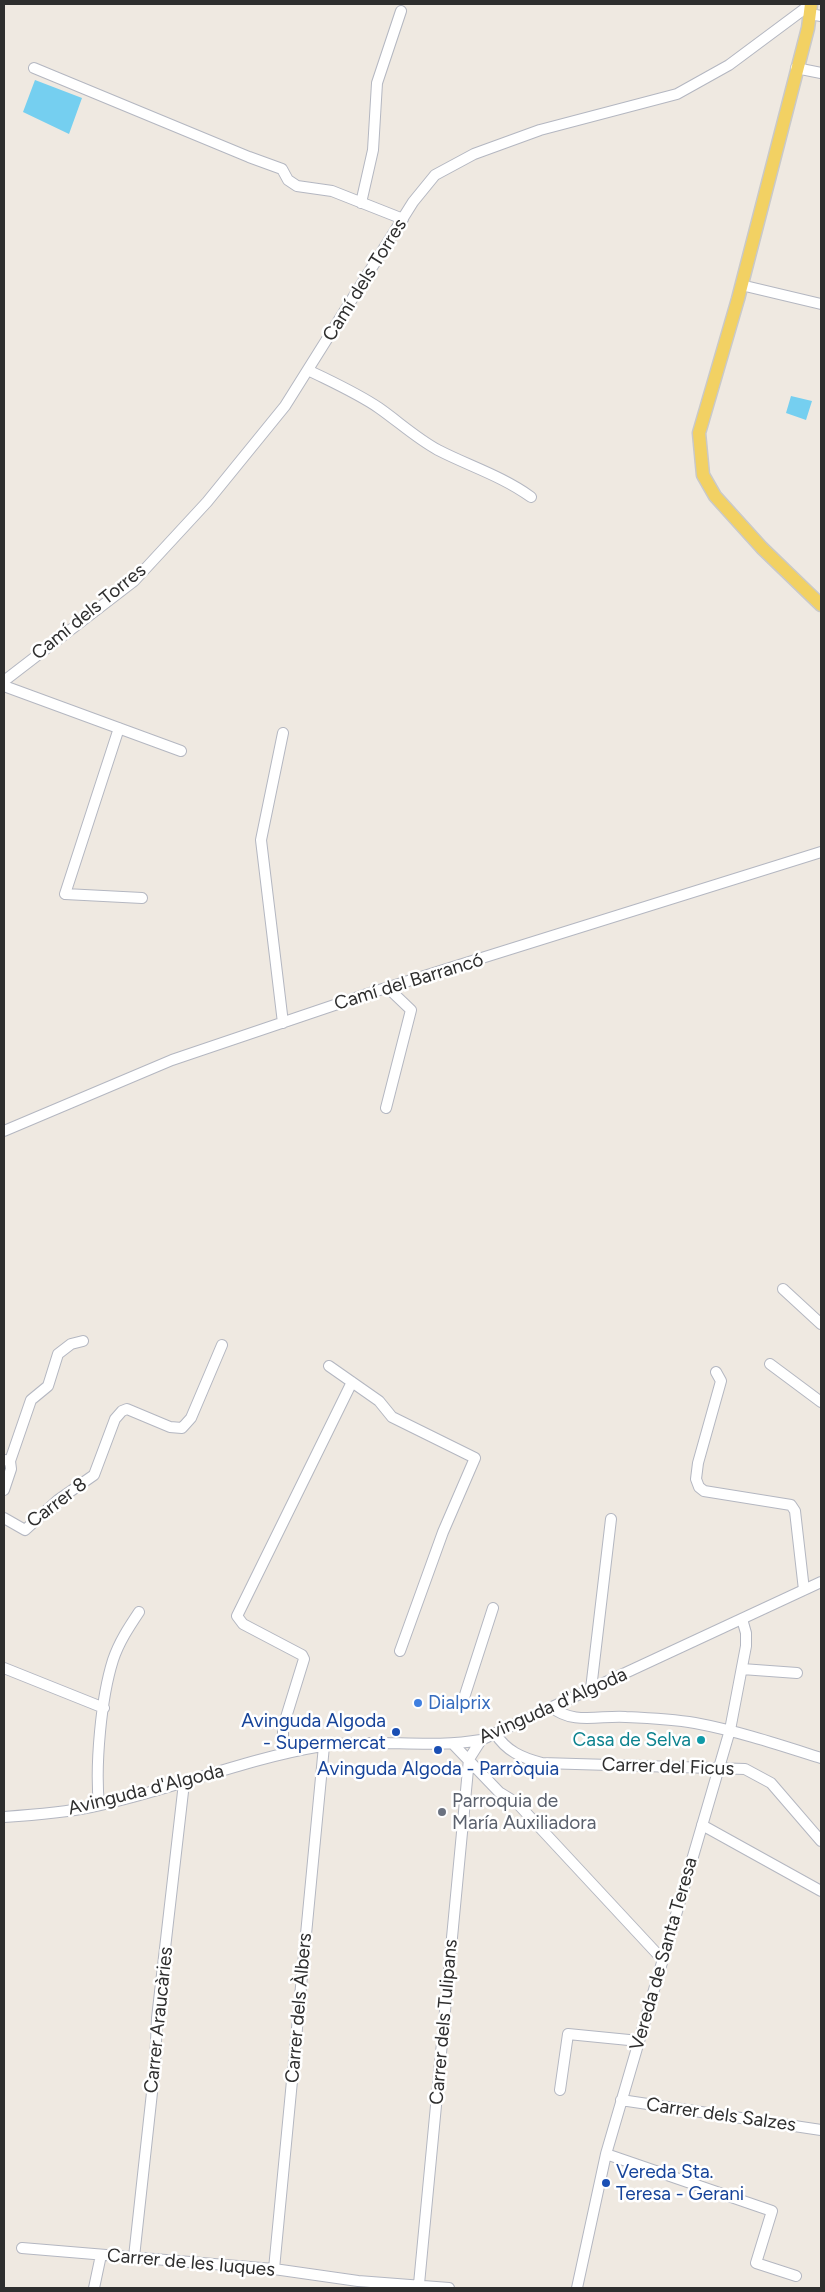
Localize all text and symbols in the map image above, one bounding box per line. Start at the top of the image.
street label: Camí dels Torres [318,214,412,346]
street label: Camí dels Torres [27,559,151,665]
street label: Camí del Barrancó [332,948,486,1016]
street label: Carrer 8 [22,1473,92,1533]
street label: Avinguda d'Algoda [475,1663,631,1749]
place label: Dialprix [428,1692,490,1714]
marker: Dialprix [412,1697,424,1709]
place label: Avinguda Algoda - Supermercat [241,1710,386,1754]
marker: Avinguda Algoda - Supermercat [390,1726,402,1738]
place label: Casa de Selva [573,1729,691,1751]
marker: Casa de Selva [695,1734,707,1746]
marker: Avinguda Algoda - Parròquia [432,1744,444,1756]
street label: Carrer del Ficus [601,1753,735,1781]
place label: Avinguda Algoda - Parròquia [317,1758,559,1780]
street label: Avinguda d'Algoda [66,1760,226,1820]
place label: Parroquia de María Auxiliadora [452,1790,596,1834]
marker: Parroquia de María Auxiliadora [436,1806,448,1818]
street label: Vereda de Santa Teresa [626,1855,702,2053]
street label: Carrer dels Àlbers [281,1932,317,2084]
street label: Carrer dels Tulipans [425,1938,463,2106]
street label: Carrer Araucàries [140,1946,178,2094]
street label: Carrer dels Salzes [645,2093,797,2137]
place label: Vereda Sta. Teresa - Gerani [616,2161,744,2205]
marker: Vereda Sta. Teresa - Gerani [600,2177,612,2189]
street label: Carrer de les Iuques [106,2244,276,2282]

